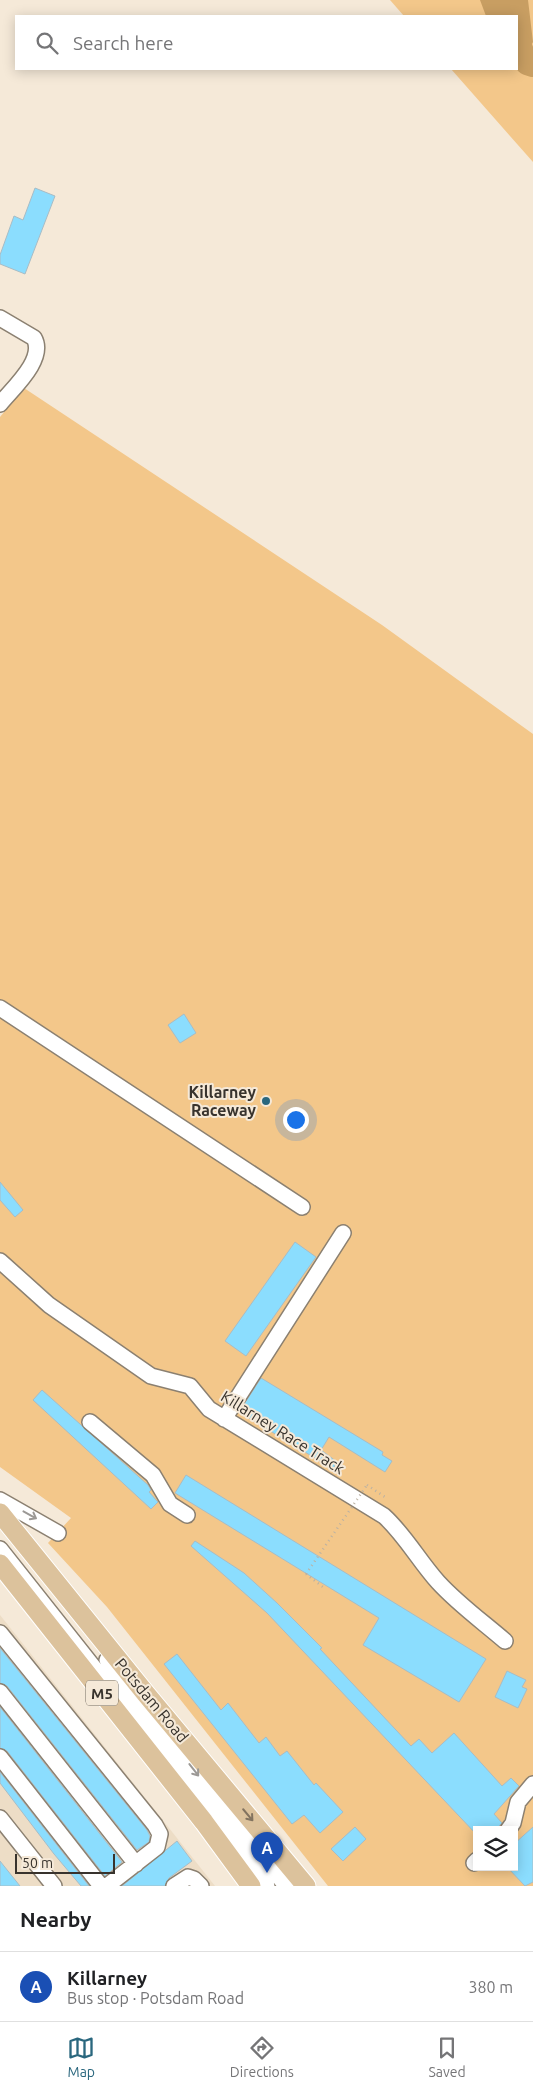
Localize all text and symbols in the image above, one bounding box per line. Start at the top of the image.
search box [15,15,518,70]
icon: search [33,29,61,57]
text: Search here [73,32,173,54]
place label: Killarney Raceway [188,1083,257,1119]
marker: Killarney Raceway [260,1095,272,1107]
your location [283,1107,309,1133]
street label: Killarney Race Track [218,1387,348,1477]
one-way arrow [22,1511,36,1521]
street label: Potsdam Road [112,1654,192,1746]
road number: M5 [86,1680,118,1706]
one-way arrow [188,1763,199,1776]
one-way arrow [242,1808,253,1821]
map controls [473,1826,518,1871]
button: layers [473,1826,518,1871]
pin: A [251,1832,283,1873]
scale bar [15,1851,115,1874]
text: 50 m [22,1855,53,1871]
text: Nearby [20,1907,91,1931]
text: Killarney [67,1967,147,1989]
text: A [30,1978,42,1996]
text: 380 m [468,1978,513,1996]
text: Bus stop · Potsdam Road [67,1989,244,2007]
tab: Map [67,2034,95,2080]
tab: Directions [230,2034,294,2080]
tab: Saved [428,2034,466,2080]

